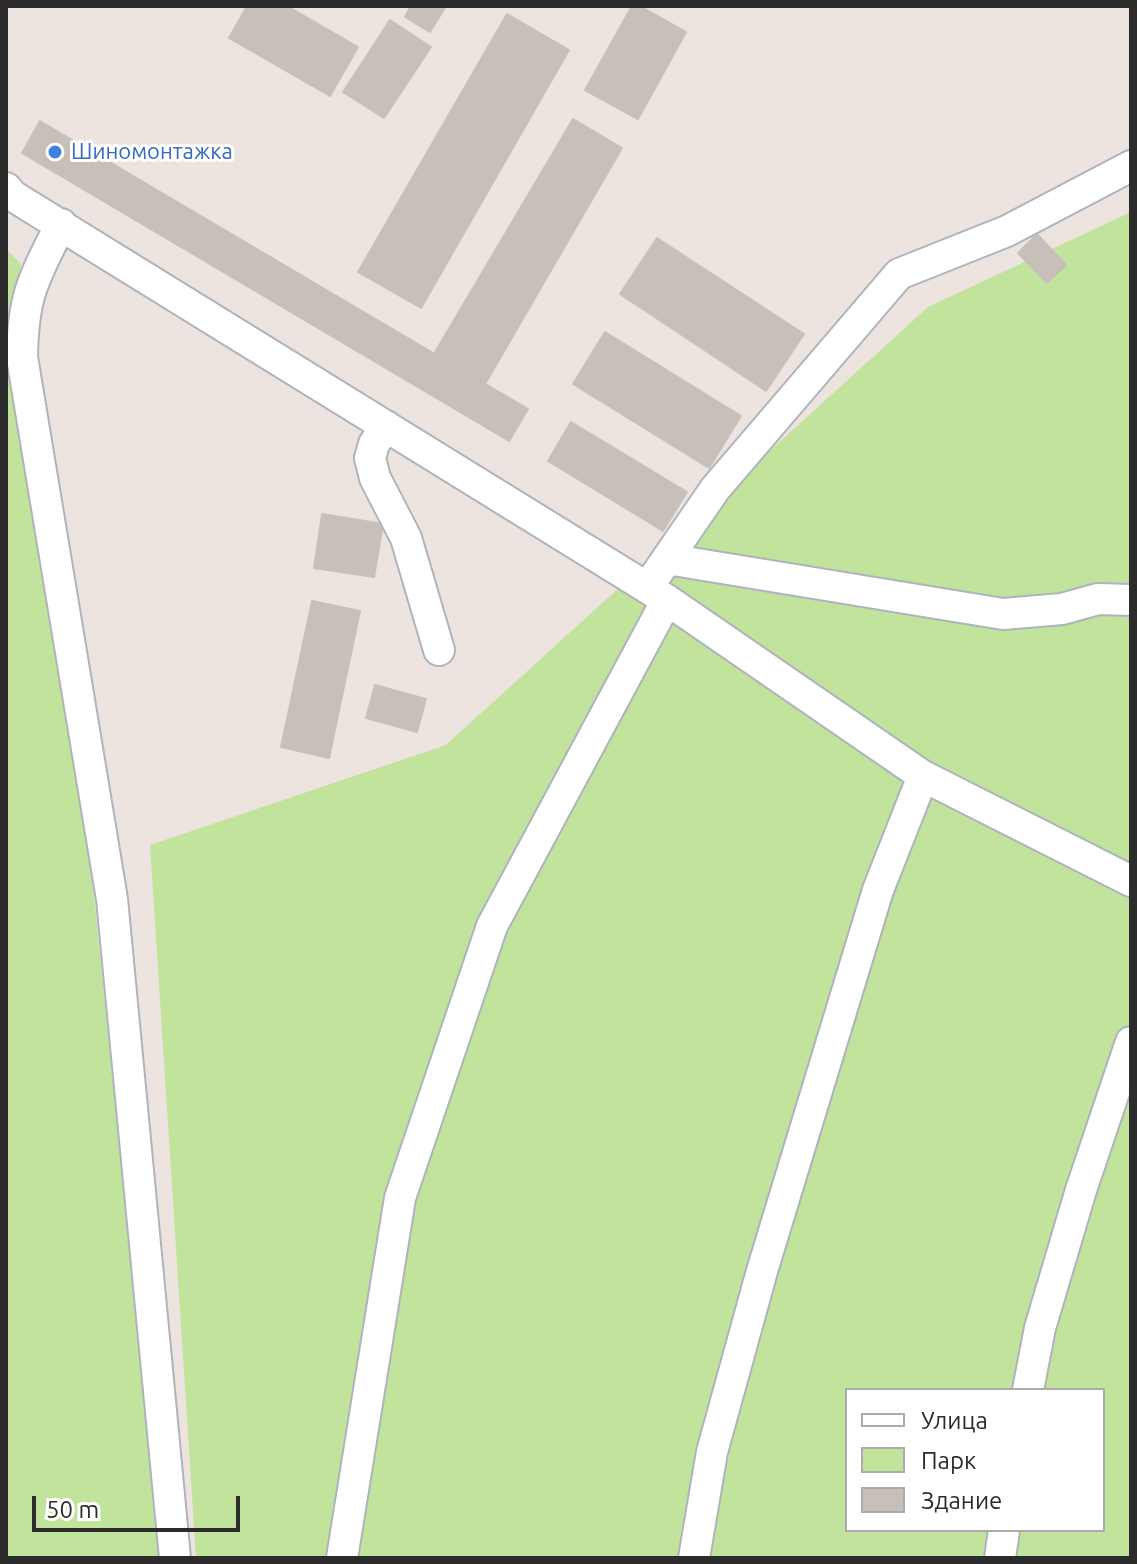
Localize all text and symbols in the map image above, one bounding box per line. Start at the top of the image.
place label: Шиномонтажка [71,139,233,165]
marker: Шиномонтажка [46,143,64,161]
legend [845,1388,1105,1532]
text: Улица [921,1407,988,1434]
text: Парк [921,1447,976,1474]
scale bar [36,1480,244,1530]
text: Здание [921,1487,1002,1514]
text: 50 m [46,1496,99,1523]

